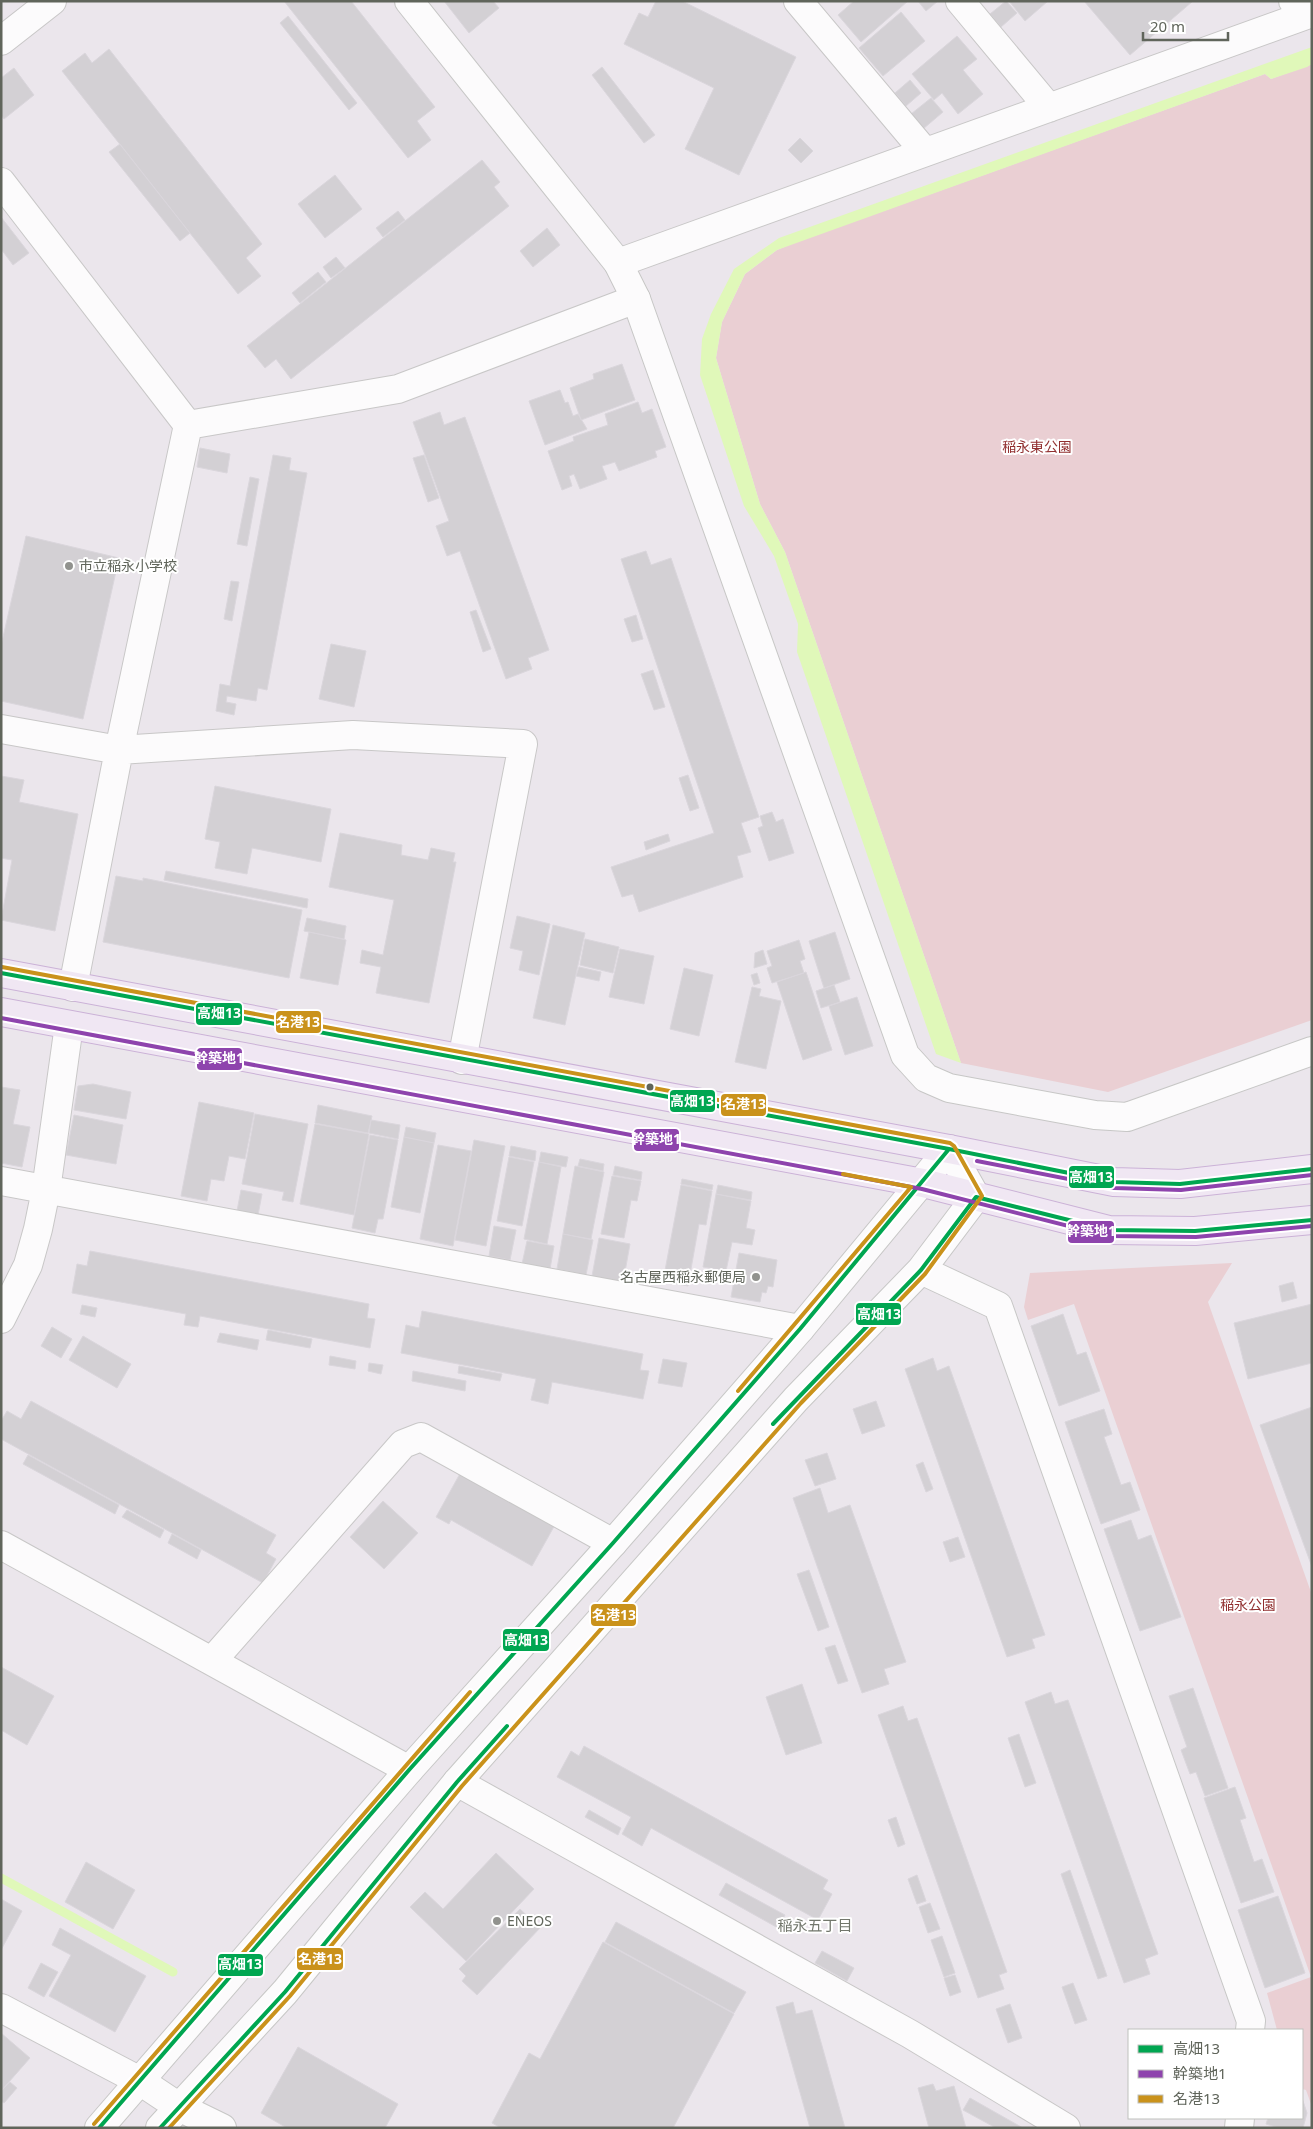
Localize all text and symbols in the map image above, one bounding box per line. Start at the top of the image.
scale bar [1143,10,1228,42]
text: 20 m [1150,16,1185,36]
park label: 稲永東公園 [1002,437,1072,456]
place label: 市立稲永小学校 [79,556,177,575]
marker: 市立稲永小学校 [63,560,75,572]
line badge: 高畑13 [195,1002,243,1026]
text: 高畑13 [197,1003,241,1022]
line badge: 名港13 [275,1010,322,1034]
text: 名港13 [276,1012,320,1031]
line badge: 幹築地1 [196,1047,243,1071]
text: 幹築地1 [194,1048,244,1067]
unlabelled marker [645,1082,655,1092]
line badge: 高畑13 [669,1089,716,1113]
text: 高畑13 [670,1091,714,1110]
line badge: 名港13 [720,1093,767,1117]
text: 名港13 [722,1094,766,1113]
line badge: 幹築地1 [633,1128,680,1152]
text: 幹築地1 [631,1129,681,1148]
line badge: 高畑13 [1068,1165,1115,1189]
text: 高畑13 [1069,1167,1113,1186]
line badge: 幹築地1 [1067,1220,1115,1244]
text: 幹築地1 [1066,1221,1116,1240]
place label: 名古屋西稲永郵便局 [620,1267,746,1286]
marker: 名古屋西稲永郵便局 [750,1271,762,1283]
line badge: 高畑13 [855,1302,902,1326]
text: 高畑13 [857,1304,901,1323]
park label: 稲永公園 [1220,1595,1276,1614]
line badge: 名港13 [590,1603,637,1627]
text: 名港13 [592,1605,636,1624]
line badge: 高畑13 [502,1628,550,1652]
text: 高畑13 [504,1630,548,1649]
place label: ENEOS [507,1911,552,1930]
marker: ENEOS [491,1915,503,1927]
district label: 稲永五丁目 [777,1915,853,1935]
line badge: 名港13 [296,1947,344,1971]
text: 名港13 [298,1949,342,1968]
line badge: 高畑13 [217,1953,264,1977]
text: 高畑13 [218,1954,262,1973]
legend [1128,2029,1303,2119]
text: 高畑13 [1173,2038,1220,2058]
text: 幹築地1 [1173,2063,1227,2083]
text: 名港13 [1173,2088,1220,2108]

